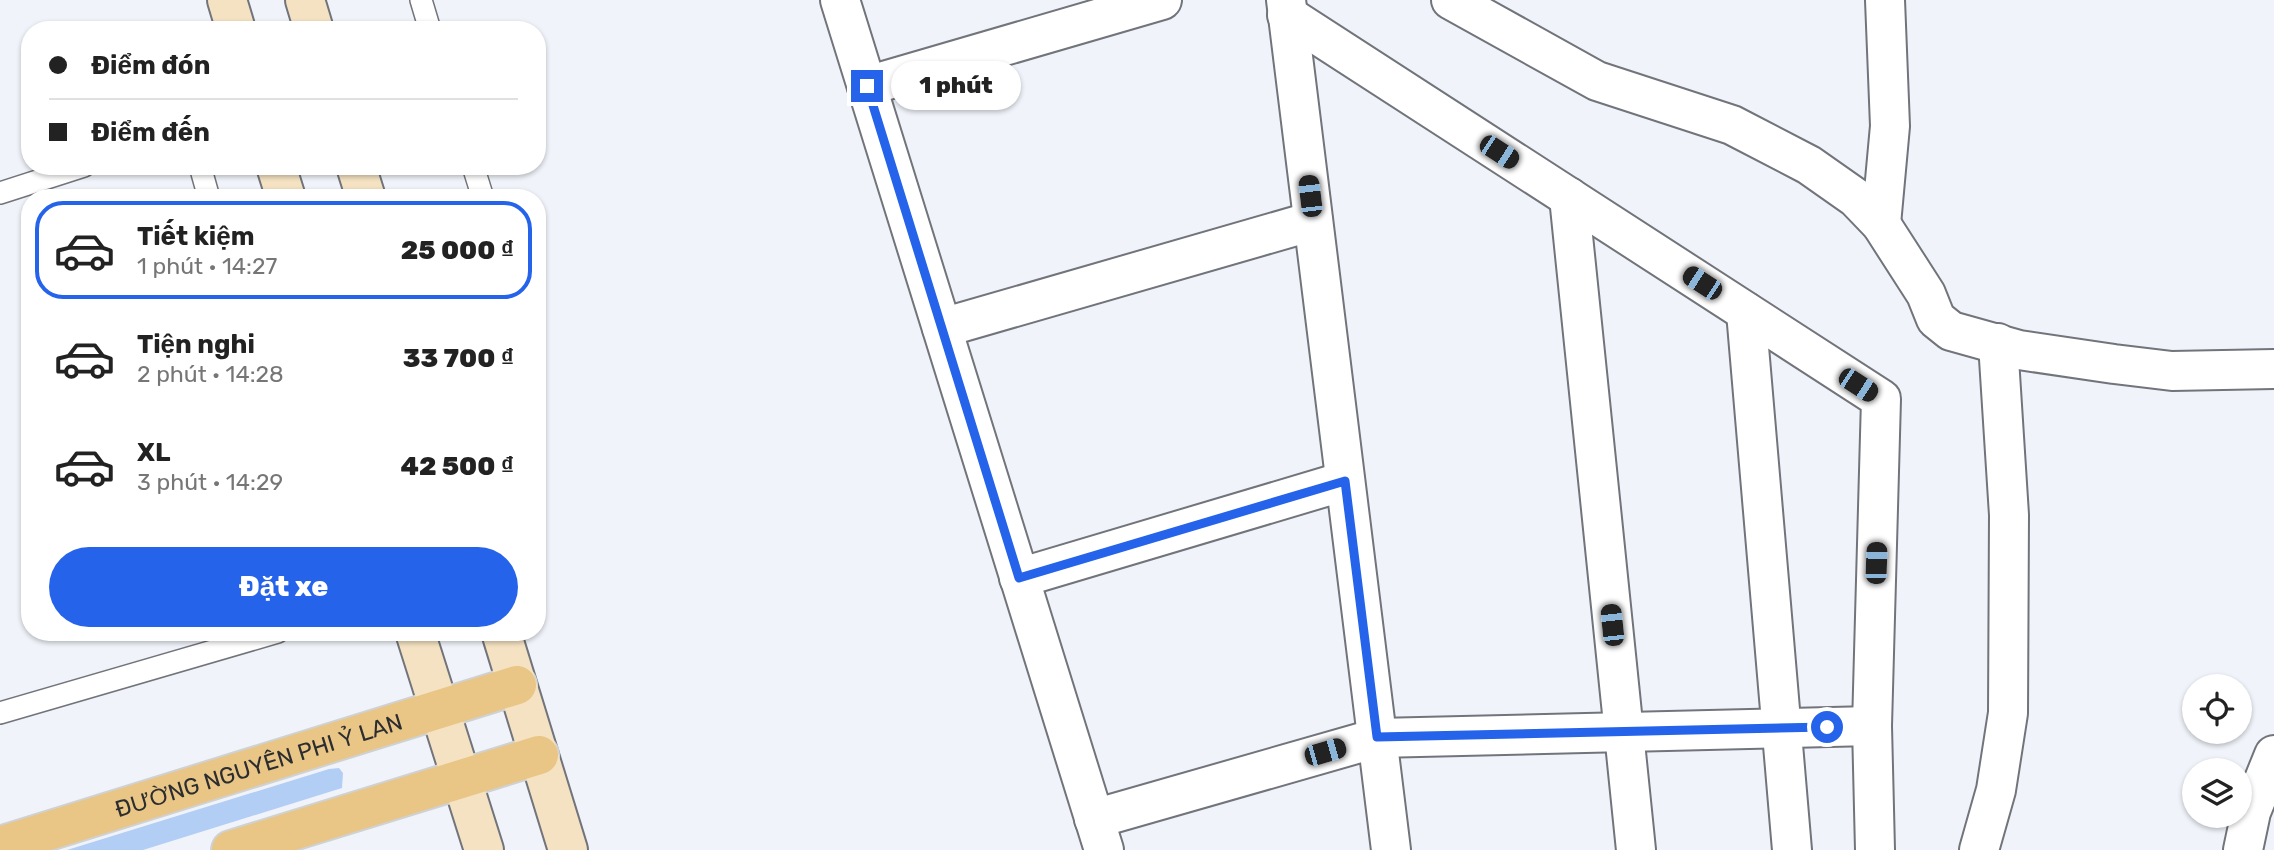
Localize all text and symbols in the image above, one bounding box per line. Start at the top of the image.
text: Điểm đón [91,50,210,81]
callout: 1 phút [892,62,1021,110]
route end [851,70,883,102]
text: 1 phút [919,71,993,99]
text: Điểm đến [91,117,210,148]
car [1476,132,1523,172]
car [1298,174,1323,218]
icon: car [53,219,116,282]
text: Tiết kiệm [137,221,255,252]
text: 25 000 ₫ [401,235,514,266]
text: 1 phút · 14:27 [137,252,277,280]
car [1679,263,1726,303]
icon: car [53,327,116,390]
text: Tiện nghi [137,329,255,360]
text: 33 700 ₫ [403,343,514,374]
text: 2 phút · 14:28 [137,360,284,388]
car [1835,365,1882,405]
icon: car [53,435,116,498]
text: XL [137,437,170,468]
text: 42 500 ₫ [401,451,514,482]
text: 3 phút · 14:29 [137,468,283,496]
car [1865,542,1888,584]
button: Đặt xe [49,547,518,627]
car [1600,603,1625,647]
map controls [2182,674,2252,828]
button: locate [2182,674,2252,744]
street label: ĐƯỜNG NGUYÊN PHI Ỷ LAN [112,708,406,823]
route start [1811,711,1843,743]
car [1302,736,1349,768]
button: layers [2182,758,2252,828]

